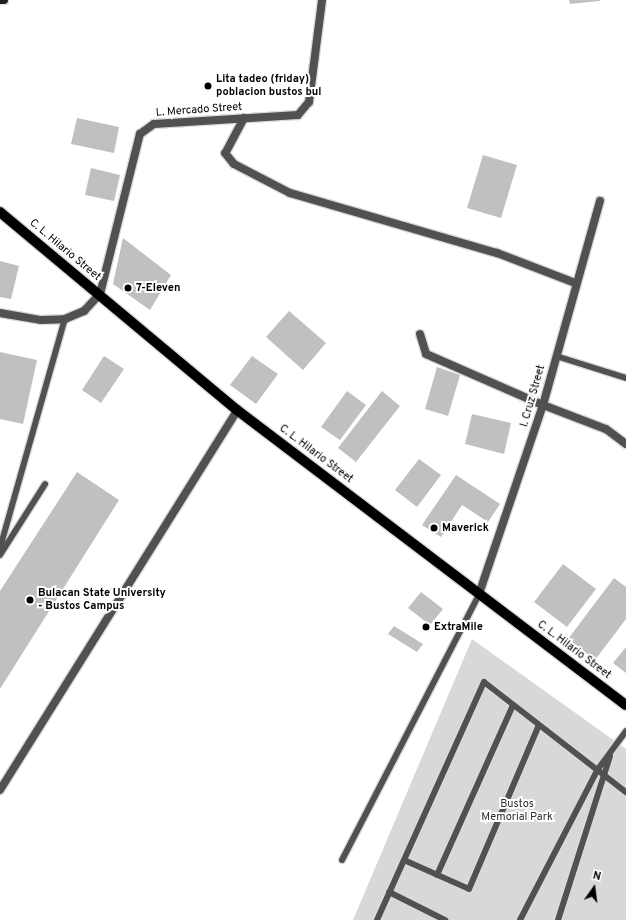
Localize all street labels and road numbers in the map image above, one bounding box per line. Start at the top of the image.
street label: L. Mercado Street [155,100,243,120]
street label: C. L. Hilario Street [27,216,103,284]
street label: I. Cruz Street [518,363,548,429]
street label: C. L. Hilario Street [277,422,355,486]
street label: C. L. Hilario Street [535,618,613,682]

